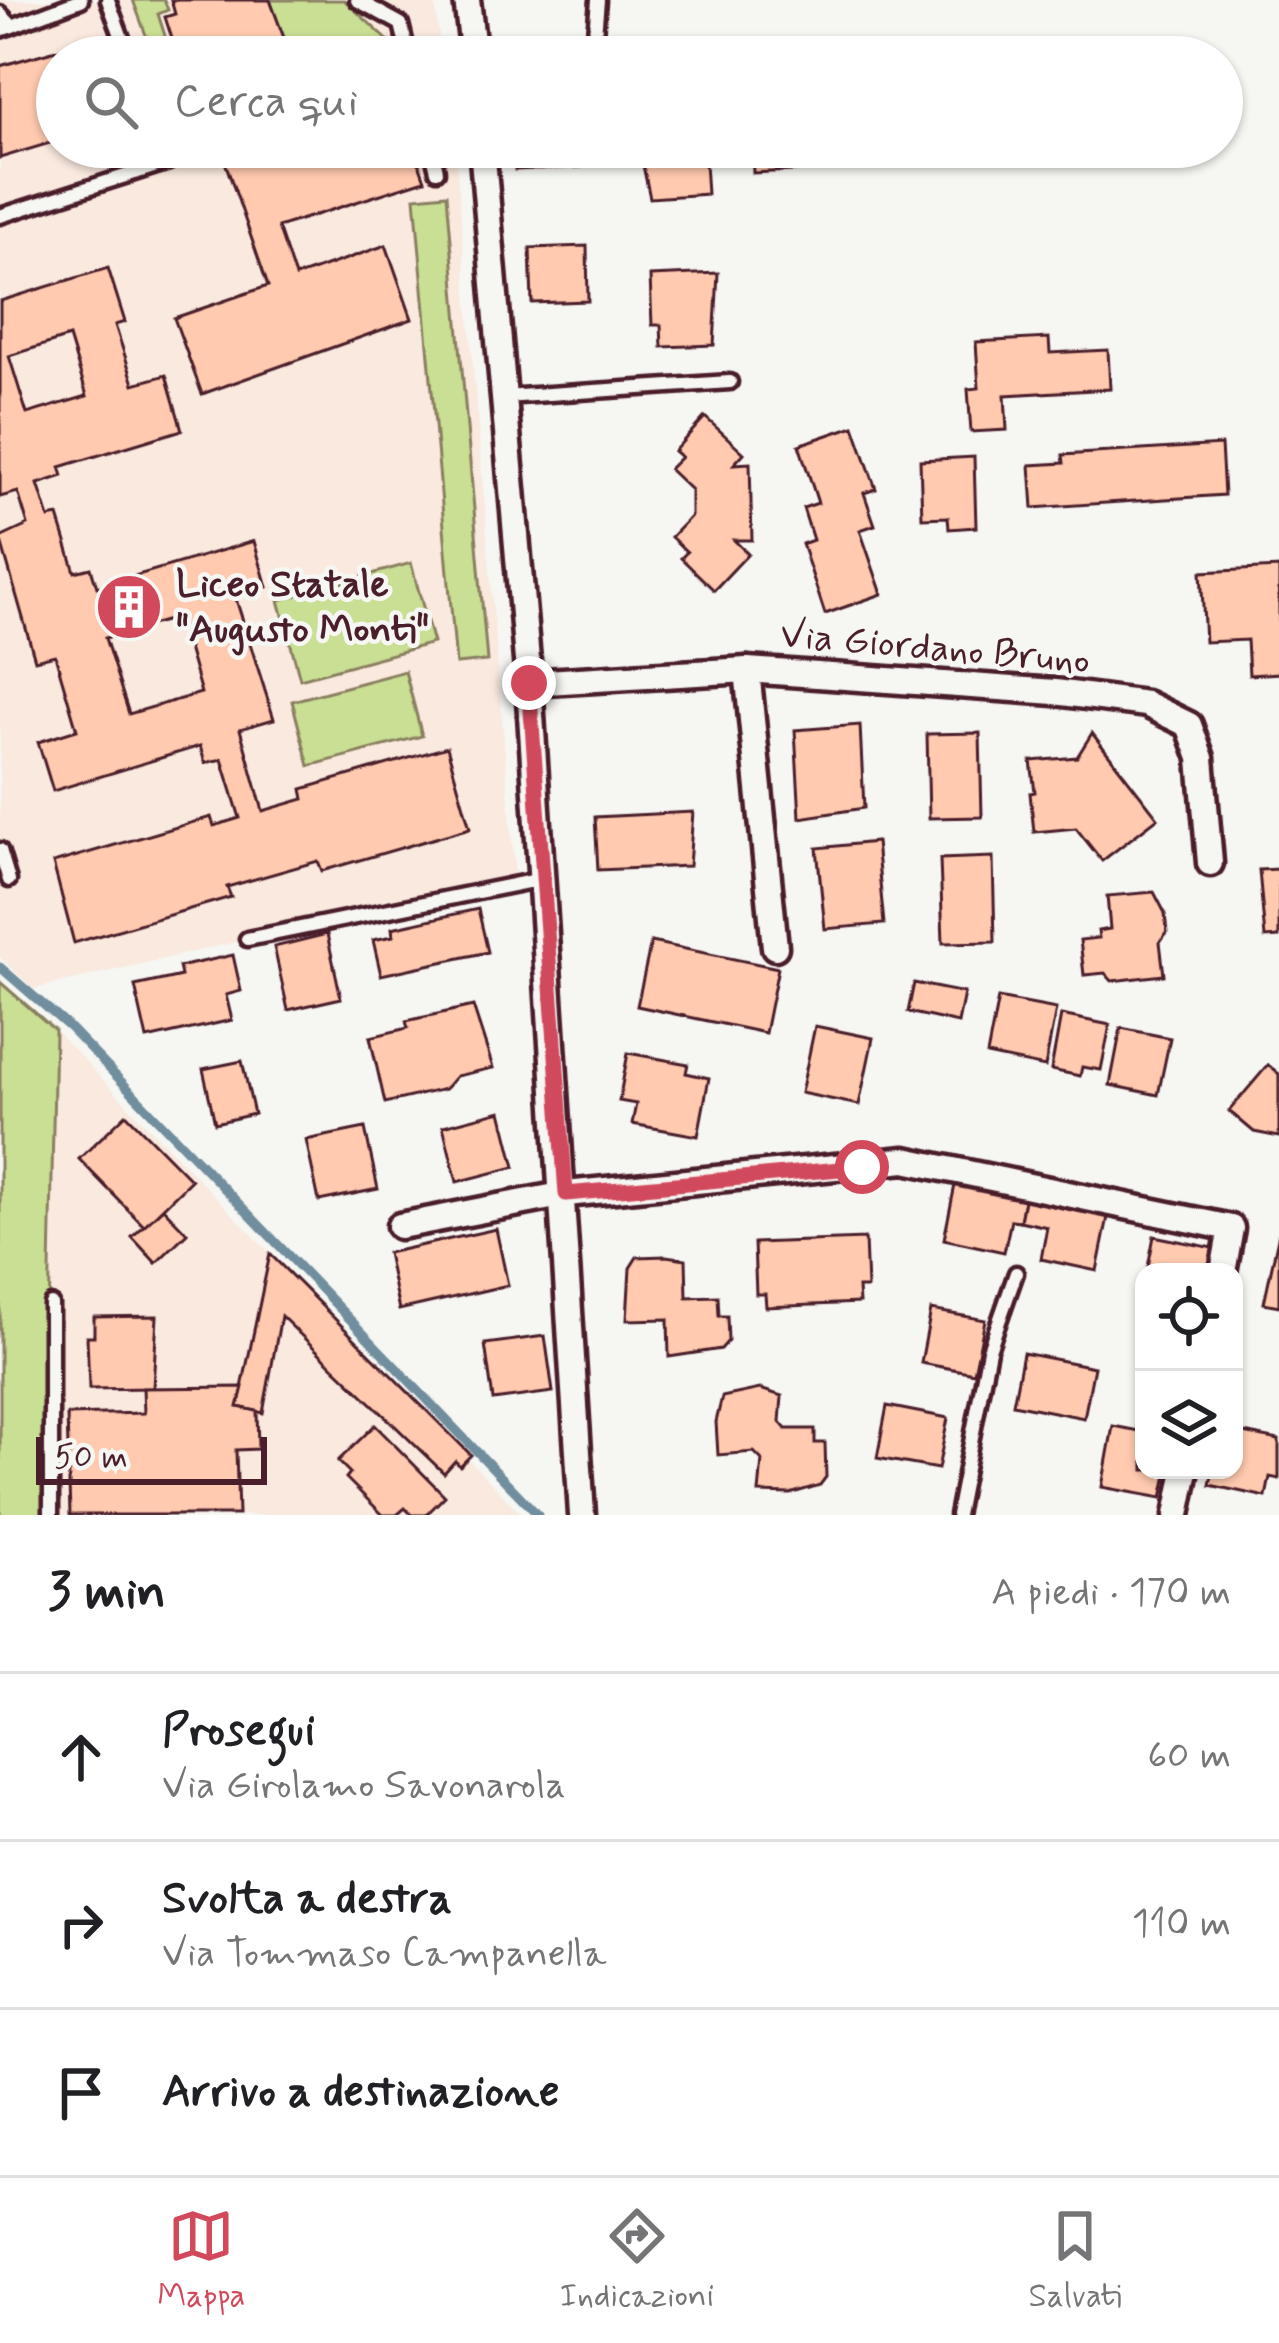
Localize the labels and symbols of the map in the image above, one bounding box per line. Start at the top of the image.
place label: Liceo Statale "Augusto Monti" [176,560,429,656]
building icon: Liceo Statale "Augusto Monti" [94,572,164,642]
street label: Via Giordano Bruno [778,610,1092,688]
route end [502,656,556,710]
route start [835,1140,889,1194]
scale bar [36,1431,267,1484]

